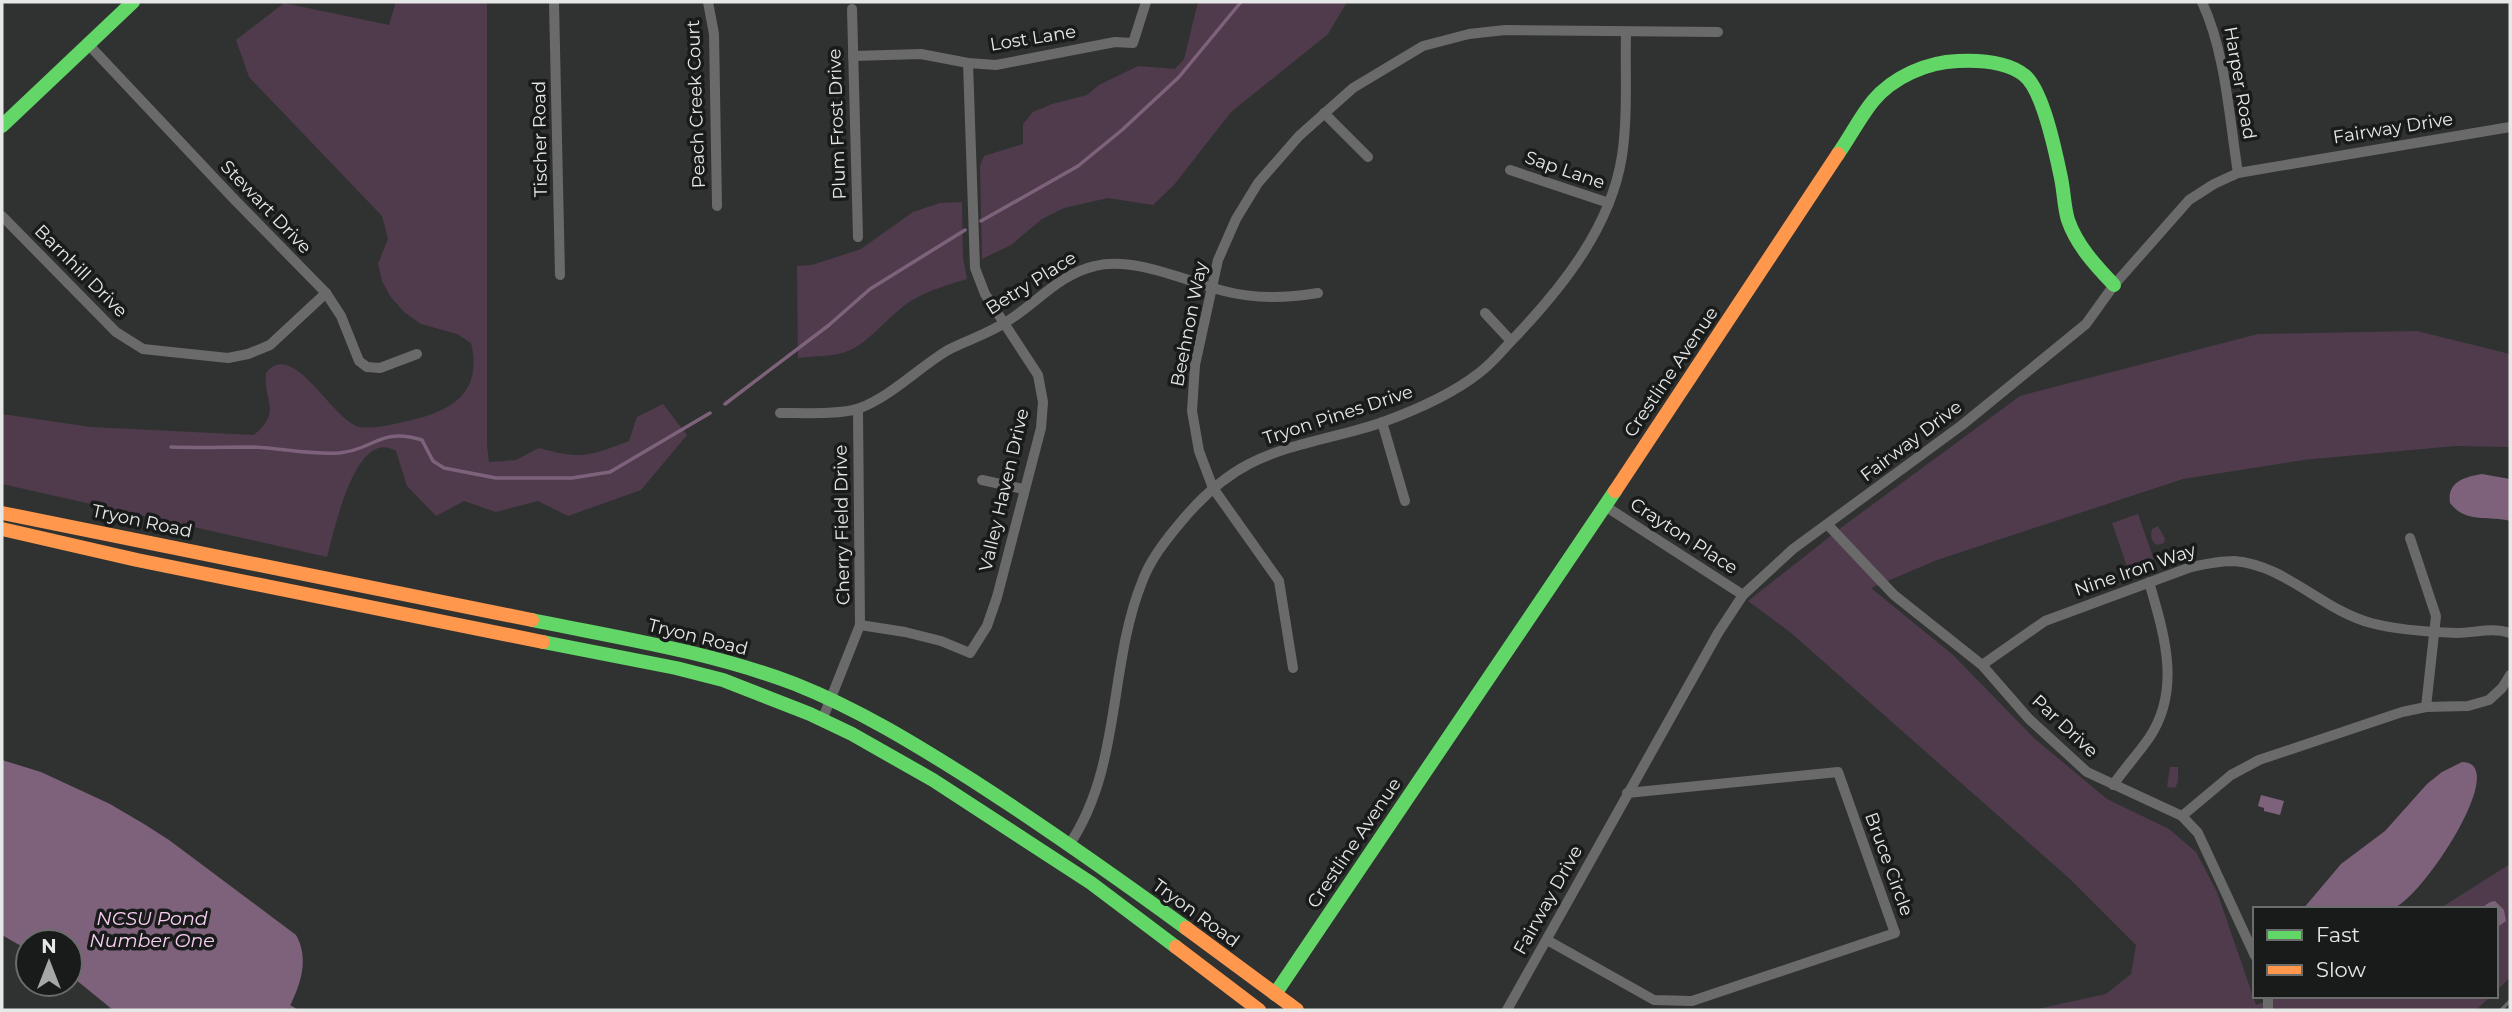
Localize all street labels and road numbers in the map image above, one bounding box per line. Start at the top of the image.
street label: Peach Creek Court [682,20,710,188]
street label: Lost Lane [988,20,1078,56]
street label: Harper Road [2219,25,2261,141]
street label: Plum Frost Drive [823,48,851,200]
street label: Tischer Road [528,81,552,197]
street label: Fairway Drive [2331,108,2455,148]
street label: Sap Lane [1522,146,1608,194]
street label: Stewart Drive [216,156,316,258]
street label: Barnhill Drive [30,220,132,322]
street label: Betry Place [982,246,1080,320]
street label: Beehnon Way [1166,259,1212,388]
street label: Crestline Avenue [1619,303,1723,441]
street label: Tryon Pines Drive [1260,380,1416,450]
street label: Fairway Drive [1856,396,1966,486]
street label: Valley Haven Drive [975,406,1033,574]
street label: Cherry Field Drive [830,444,854,605]
street label: Crayton Place [1626,493,1742,579]
street label: Tryon Road [90,500,194,542]
street label: Nine Iron Way [2071,539,2199,601]
street label: Tryon Road [646,614,750,660]
street label: Par Drive [2027,690,2103,762]
street label: Crestline Avenue [1302,774,1406,912]
street label: Bruce Circle [1860,809,1918,919]
street label: Fairway Drive [1509,841,1587,958]
street label: Tryon Road [1148,874,1244,952]

